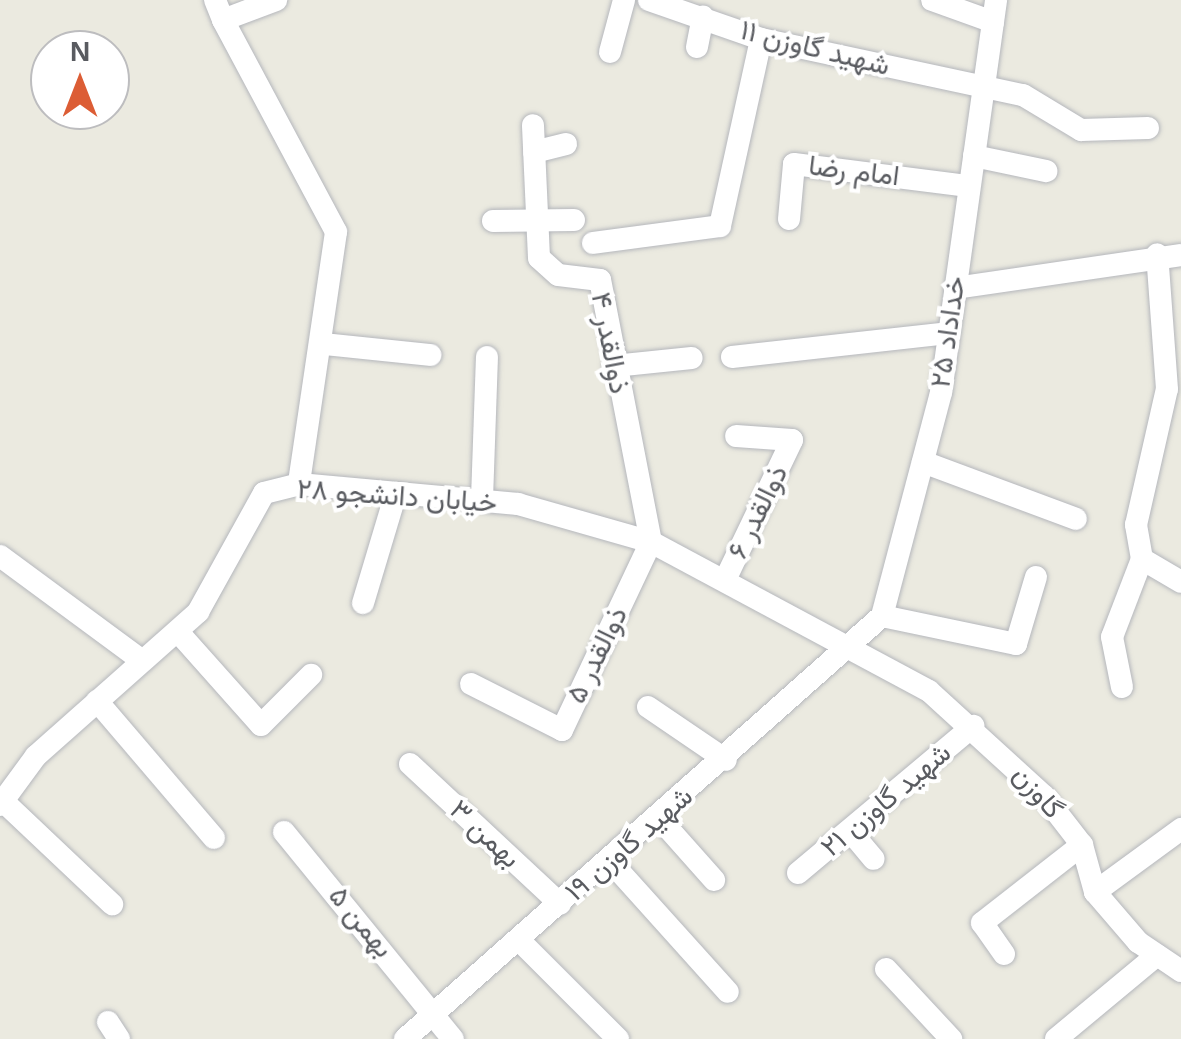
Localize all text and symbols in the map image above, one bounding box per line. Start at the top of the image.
street label: شهید گاوزن ۱۱ [737,13,893,83]
north arrow [30,30,130,130]
text: N [70,36,90,67]
street label: امام رضا [807,149,901,193]
street label: خداداد ۲۵ [924,274,972,390]
street label: ذوالقدر ۴ [584,289,636,397]
street label: ذوالقدر ۶ [721,460,795,564]
street label: خیابان دانشجو ۲۸ [296,472,498,520]
street label: ذوالقدر ۵ [559,601,635,709]
street label: شهید گاوزن ۲۱ [814,736,958,864]
street label: گاوزن [1006,758,1070,826]
street label: شهید گاوزن ۱۹ [558,779,700,909]
street label: بهمن ۳ [443,793,527,875]
street label: بهمن ۵ [322,880,400,964]

